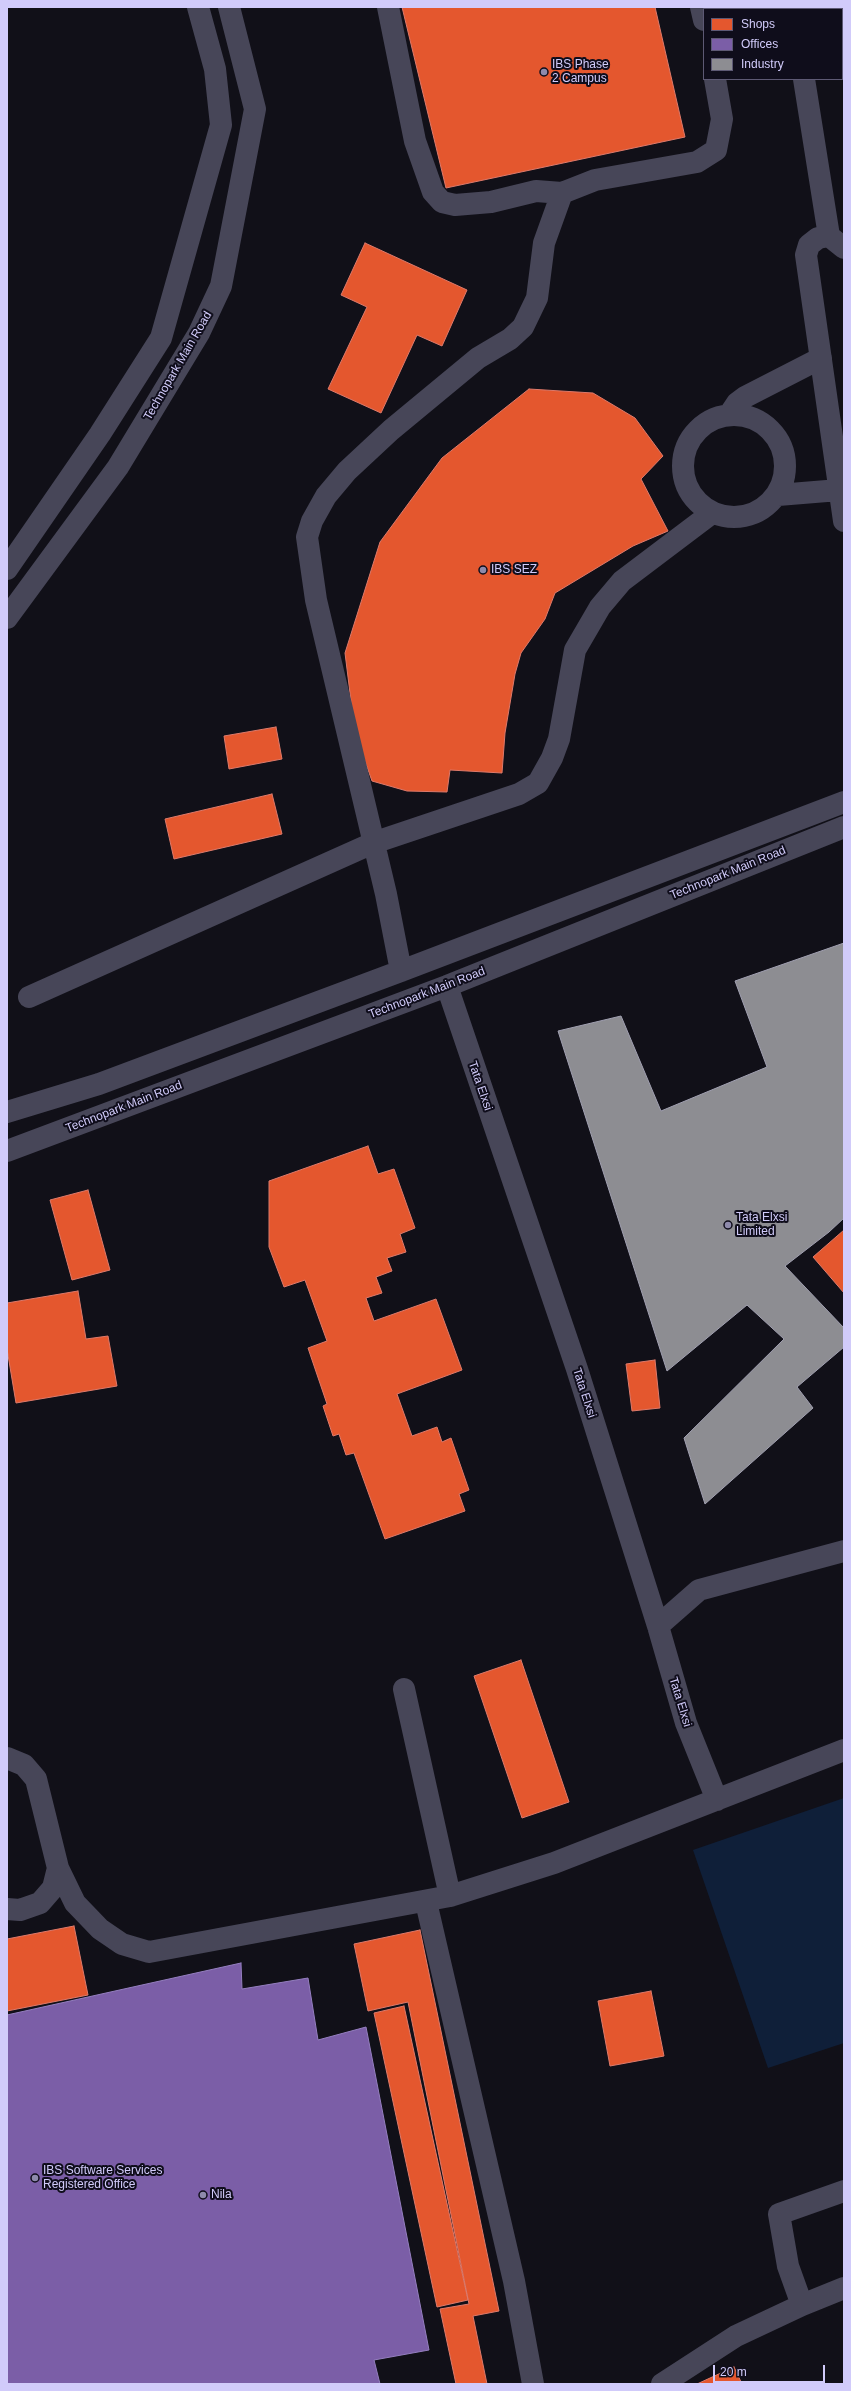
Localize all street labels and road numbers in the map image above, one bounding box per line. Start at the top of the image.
street label: Technopark Main Road [141,309,215,423]
street label: Technopark Main Road [668,843,788,903]
street label: Technopark Main Road [367,964,487,1022]
street label: Tata Elxsi [465,1059,495,1113]
street label: Technopark Main Road [64,1078,184,1136]
street label: Tata Elxsi [569,1366,599,1420]
street label: Tata Elxsi [666,1675,694,1729]

